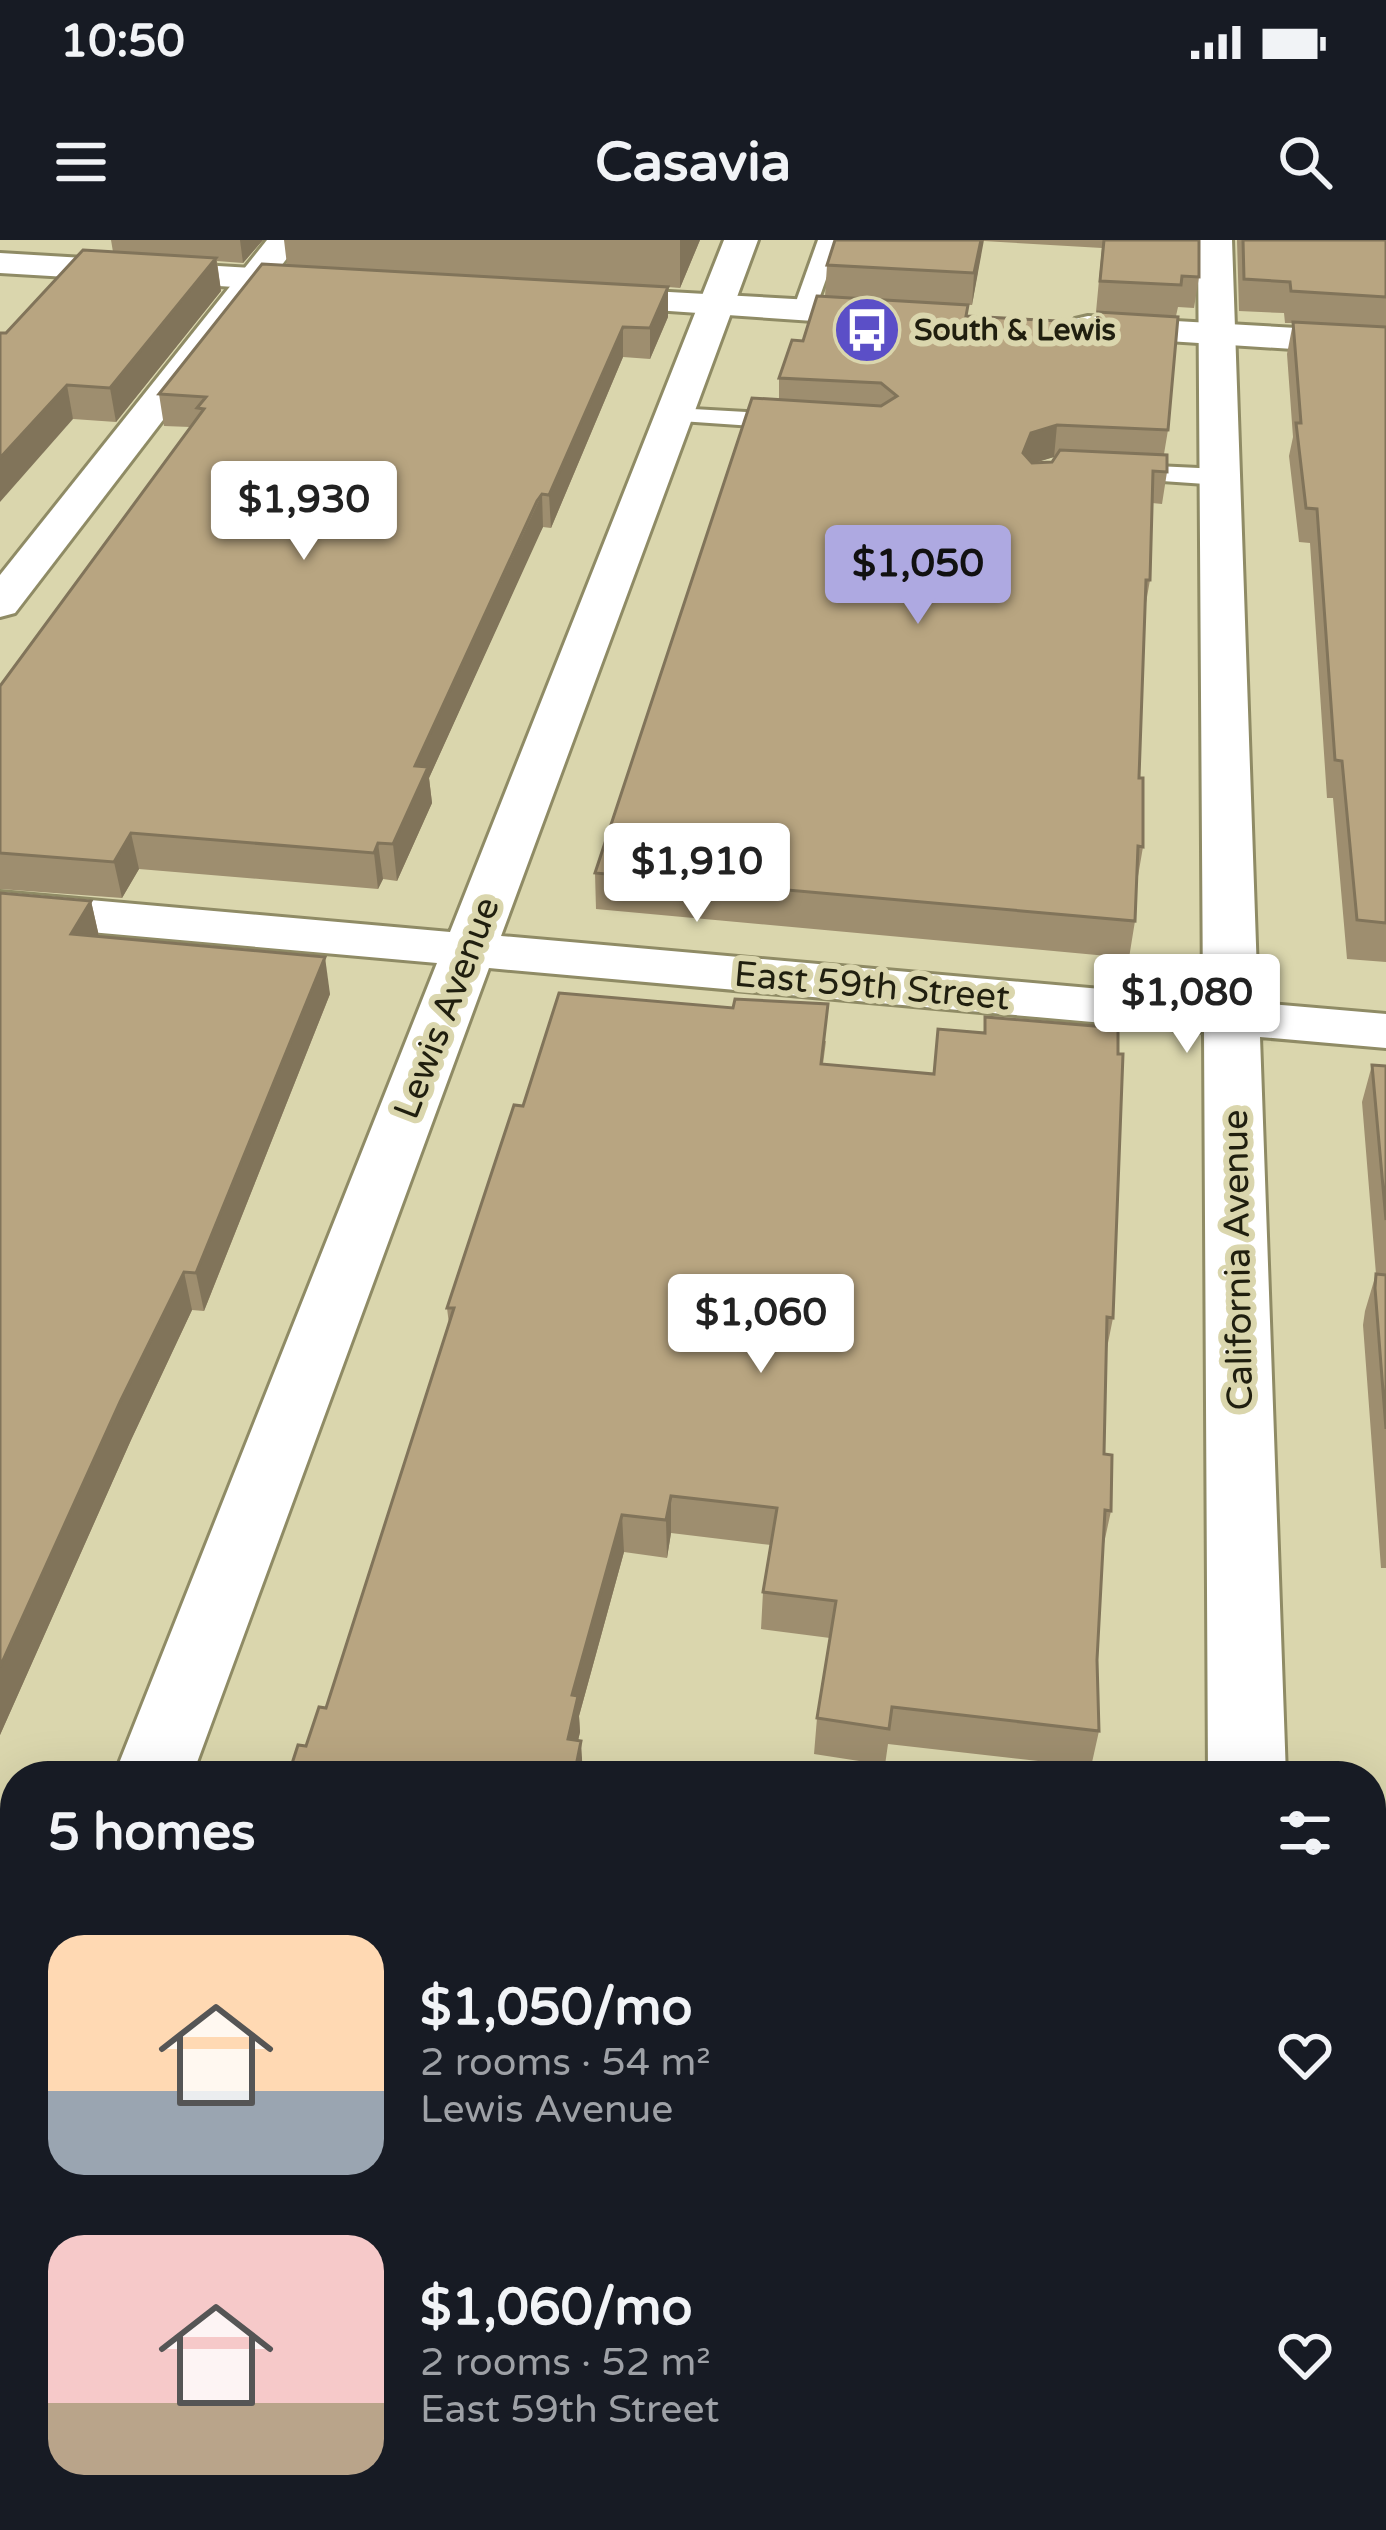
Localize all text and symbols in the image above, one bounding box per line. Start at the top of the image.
text: 10:50 [60,15,185,69]
icon: menu [48,129,114,195]
icon: search [1272,129,1338,195]
text: Casavia [595,130,791,195]
bus stop icon: South & Lewis [832,295,902,365]
place label: South & Lewis [914,312,1116,349]
pin: $1,930 [206,461,402,563]
text: $1,930 [238,476,370,523]
pin: $1,050 [820,525,1016,627]
text: $1,050 [852,540,984,587]
pin: $1,910 [599,823,795,925]
text: $1,910 [631,838,763,885]
street label: Lewis Avenue [385,891,509,1125]
street label: East 59th Street [732,953,1012,1019]
pin: $1,080 [1089,954,1285,1056]
text: $1,080 [1121,969,1253,1016]
street label: California Avenue [1214,1109,1262,1411]
pin: $1,060 [663,1274,859,1376]
text: $1,060 [695,1289,827,1336]
icon: filters [1272,1800,1338,1866]
text: 5 homes [48,1802,256,1864]
text: $1,050/mo [420,1977,692,2039]
icon: home [144,1983,288,2127]
icon: heart [1272,2022,1338,2088]
text: 2 rooms · 54 m² [420,2039,711,2086]
text: Lewis Avenue [420,2086,673,2133]
text: $1,060/mo [420,2277,692,2339]
icon: home [144,2283,288,2427]
icon: heart [1272,2322,1338,2388]
text: 2 rooms · 52 m² [420,2339,711,2386]
text: East 59th Street [420,2386,719,2433]

